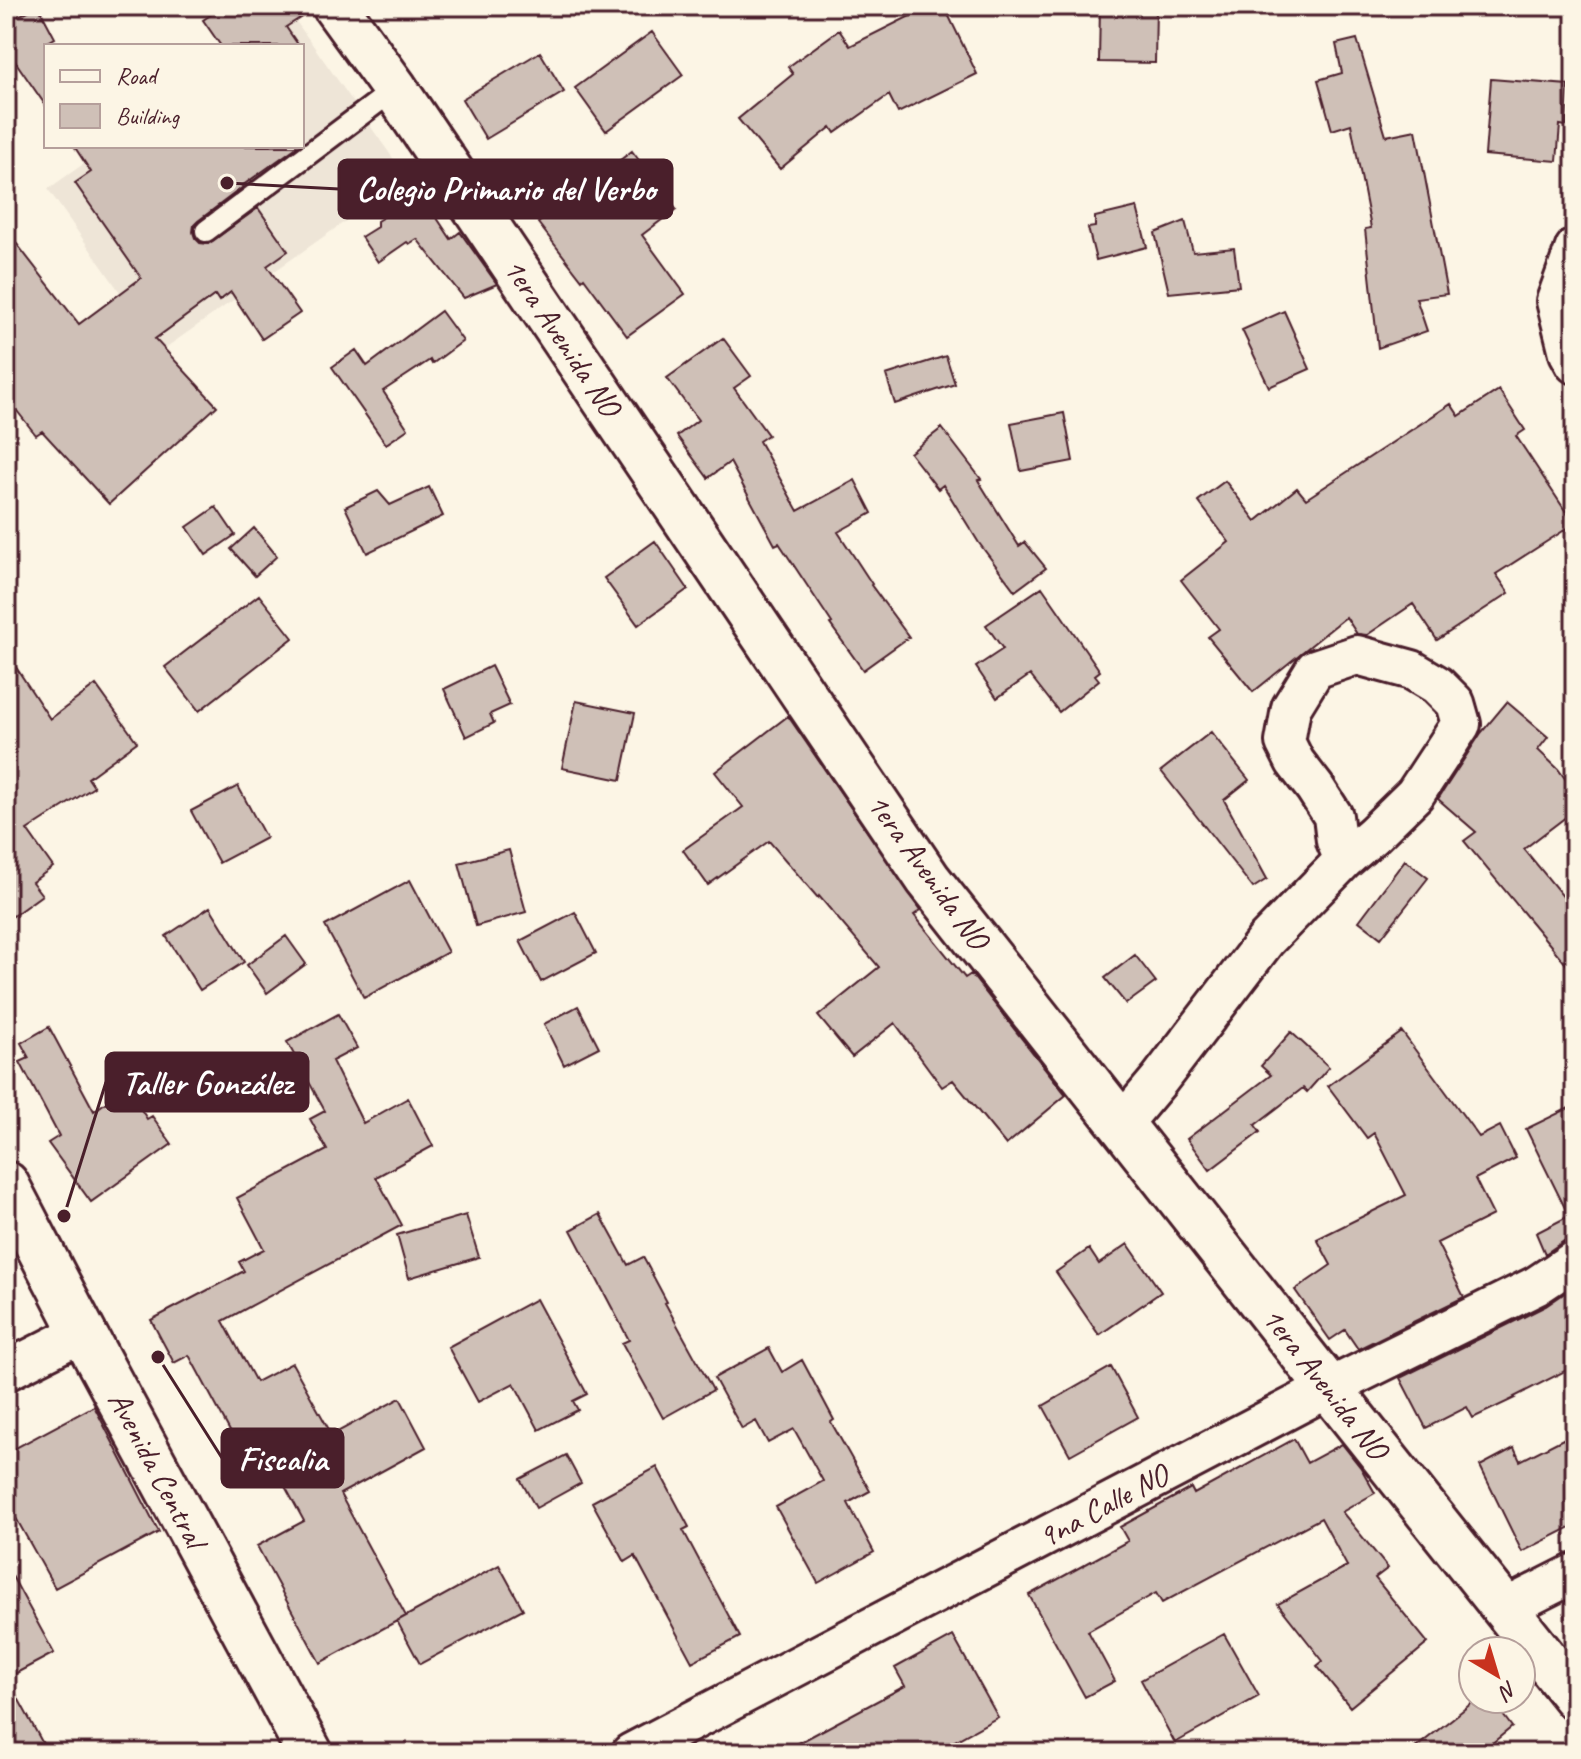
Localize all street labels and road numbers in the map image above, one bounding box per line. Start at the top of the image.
street label: 1era Avenida NO [494,250,632,427]
street label: 1era Avenida NO [858,785,1000,959]
street label: 1era Avenida NO [1253,1298,1399,1470]
street label: Avenida Central [99,1384,218,1559]
street label: 9na Calle NO [1031,1453,1178,1557]

